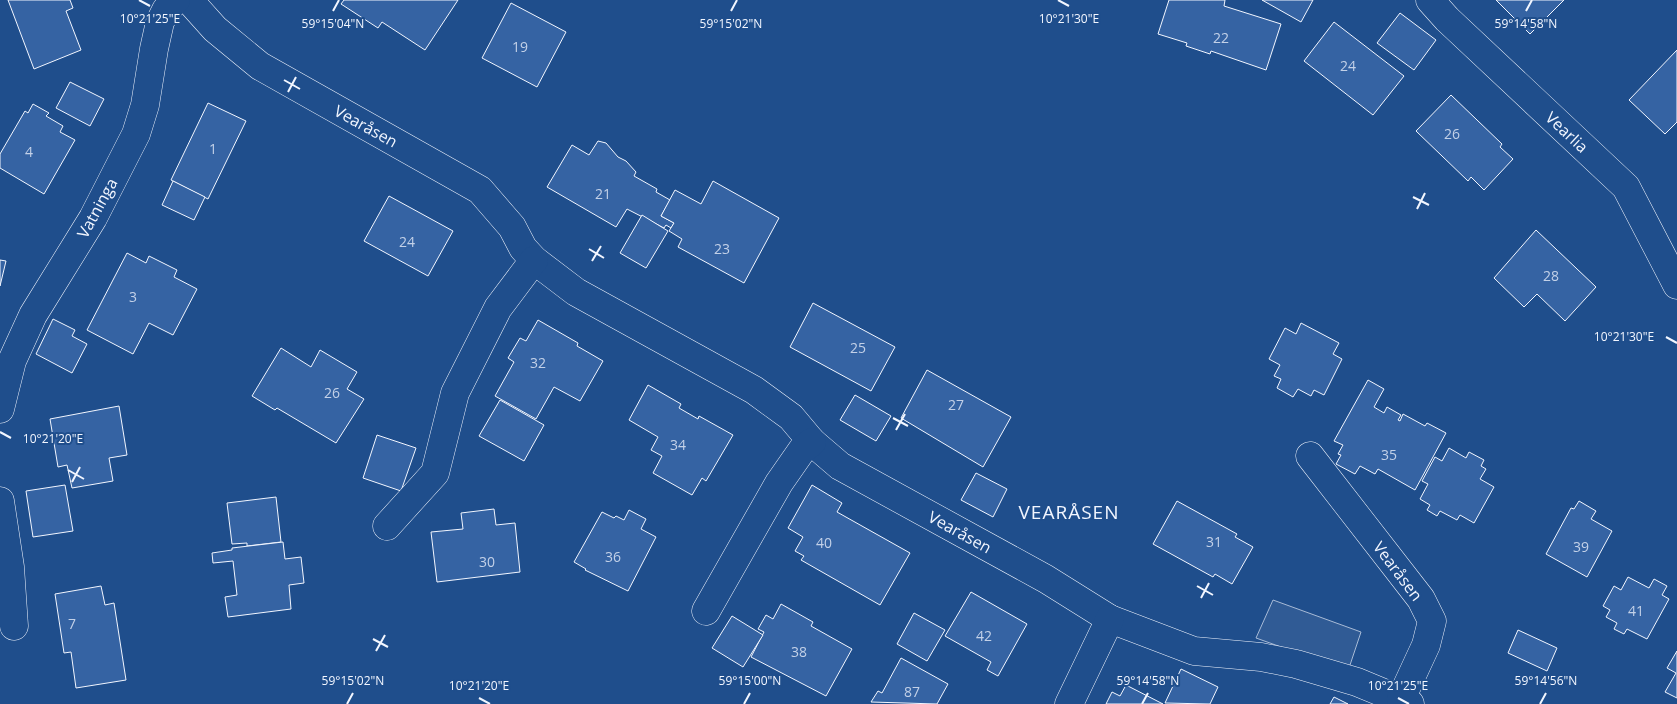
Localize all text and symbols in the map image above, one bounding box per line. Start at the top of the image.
text: 10°21'25"E [120,10,180,27]
text: 10°21'30"E [1039,10,1099,27]
text: 59°15'04"N [302,15,364,32]
text: 59°15'02"N [700,15,762,32]
text: 59°14'58"N [1495,15,1557,32]
house number: 22 [1213,28,1229,47]
house number: 19 [512,37,528,56]
house number: 24 [1340,56,1356,75]
street label: Vearåsen [330,100,402,152]
street label: Vearlia [1541,107,1593,157]
house number: 26 [1444,124,1460,143]
house number: 1 [209,139,217,158]
house number: 4 [25,142,33,161]
street label: Vatninga [72,174,122,242]
house number: 21 [595,184,611,203]
house number: 24 [399,232,415,251]
house number: 23 [714,239,730,258]
house number: 28 [1543,266,1559,285]
house number: 3 [129,287,137,306]
text: 10°21'30"E [1594,328,1654,345]
house number: 25 [850,338,866,357]
house number: 32 [530,353,546,372]
house number: 26 [324,383,340,402]
house number: 27 [948,395,964,414]
text: 10°21'20"E [23,430,83,447]
house number: 34 [670,435,686,454]
house number: 35 [1381,445,1397,464]
district label: VEARÅSEN [1019,499,1119,525]
street label: Vearåsen [924,506,996,558]
house number: 31 [1206,532,1222,551]
house number: 40 [816,533,832,552]
street label: Vearåsen [1368,537,1428,605]
house number: 39 [1573,537,1589,556]
house number: 36 [605,547,621,566]
house number: 30 [479,552,495,571]
house number: 41 [1628,601,1644,620]
house number: 7 [68,614,76,633]
house number: 42 [976,626,992,645]
house number: 38 [791,642,807,661]
text: 59°15'02"N [322,672,384,689]
text: 59°15'00"N [719,672,781,689]
text: 59°14'58"N [1117,672,1179,689]
text: 59°14'56"N [1515,672,1577,689]
text: 10°21'20"E [449,677,509,694]
text: 10°21'25"E [1368,677,1428,694]
house number: 87 [904,682,920,701]

